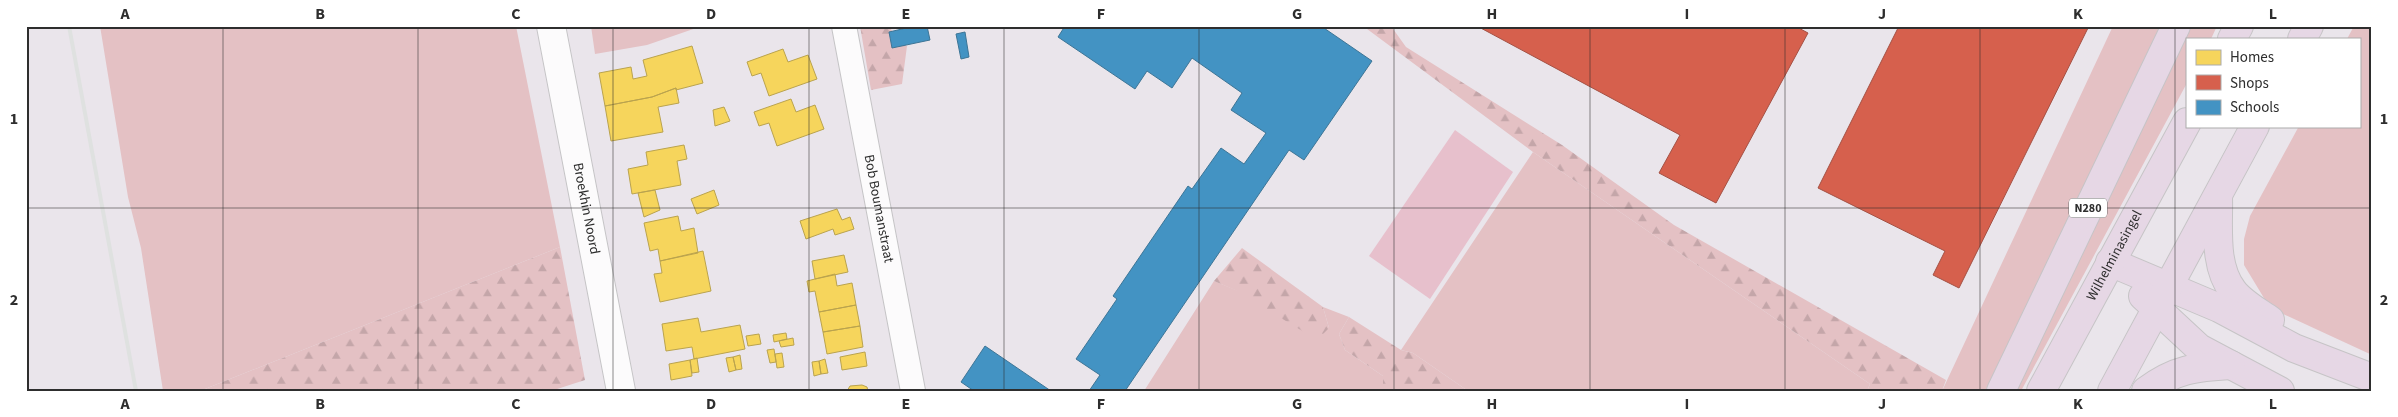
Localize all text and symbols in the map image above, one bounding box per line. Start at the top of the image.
text: A [119,3,130,25]
text: B [315,3,325,25]
text: C [511,3,521,25]
text: D [706,3,716,25]
text: E [902,3,910,25]
text: F [1097,3,1105,25]
text: G [1292,3,1302,25]
text: H [1487,3,1497,25]
text: I [1685,3,1689,25]
text: J [1878,3,1886,25]
text: K [2073,3,2083,25]
text: L [2269,3,2277,25]
legend [2186,38,2360,128]
text: Homes [2230,47,2274,68]
text: Shops [2230,73,2269,94]
text: Schools [2230,97,2279,118]
text: 1 [10,108,18,130]
text: 1 [2380,108,2388,130]
street label: Bob Boumanstraat [859,153,899,265]
street label: Broekhin Noord [567,161,605,256]
road number: N280 [2069,198,2107,218]
street label: Wilhelminasingel [2082,206,2147,305]
text: 2 [10,289,18,311]
text: 2 [2380,289,2388,311]
text: A [119,393,130,415]
text: B [315,393,325,415]
text: C [511,393,521,415]
text: D [706,393,716,415]
text: E [902,393,910,415]
text: F [1097,393,1105,415]
text: G [1292,393,1302,415]
text: H [1487,393,1497,415]
text: I [1685,393,1689,415]
text: J [1878,393,1886,415]
text: K [2073,393,2083,415]
text: L [2269,393,2277,415]

